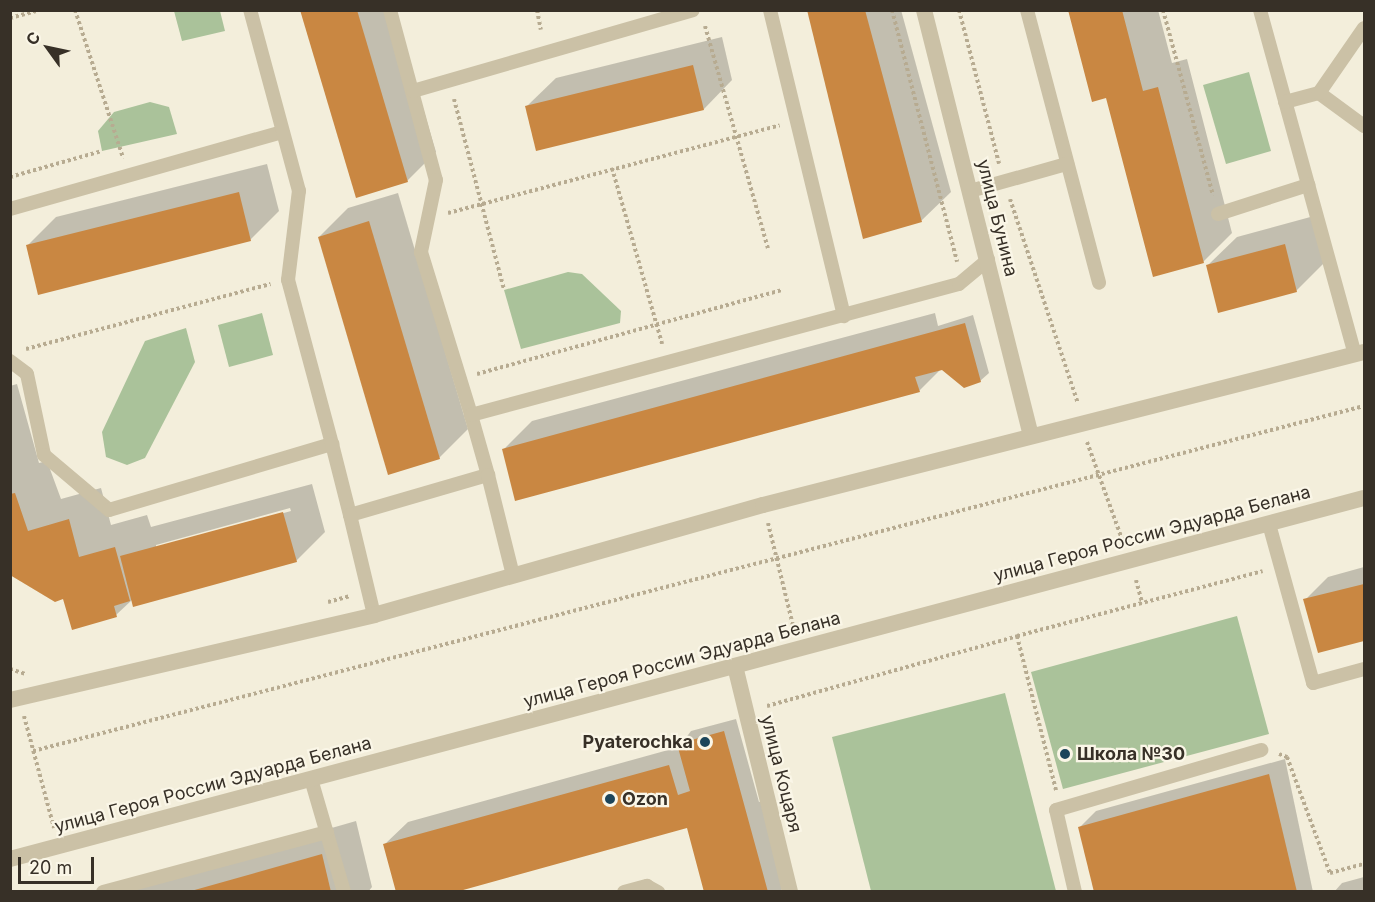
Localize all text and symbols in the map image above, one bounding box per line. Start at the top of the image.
north arrow [18,18,78,78]
text: С [21,28,45,49]
street label: улица Бунина [972,157,1022,279]
street label: улица Героя России Эдуарда Белана [991,481,1313,587]
street label: улица Героя России Эдуарда Белана [521,607,843,713]
street label: улица Коцаря [756,713,806,835]
place label: Pyaterochka [582,731,693,753]
street label: улица Героя России Эдуарда Белана [52,732,374,838]
marker: Pyaterochka [698,735,712,749]
place label: Школа №30 [1077,743,1185,765]
marker: Школа №30 [1058,747,1072,761]
place label: Ozon [622,788,668,810]
marker: Ozon [603,792,617,806]
scale bar [21,845,98,883]
text: 20 m [29,857,72,878]

